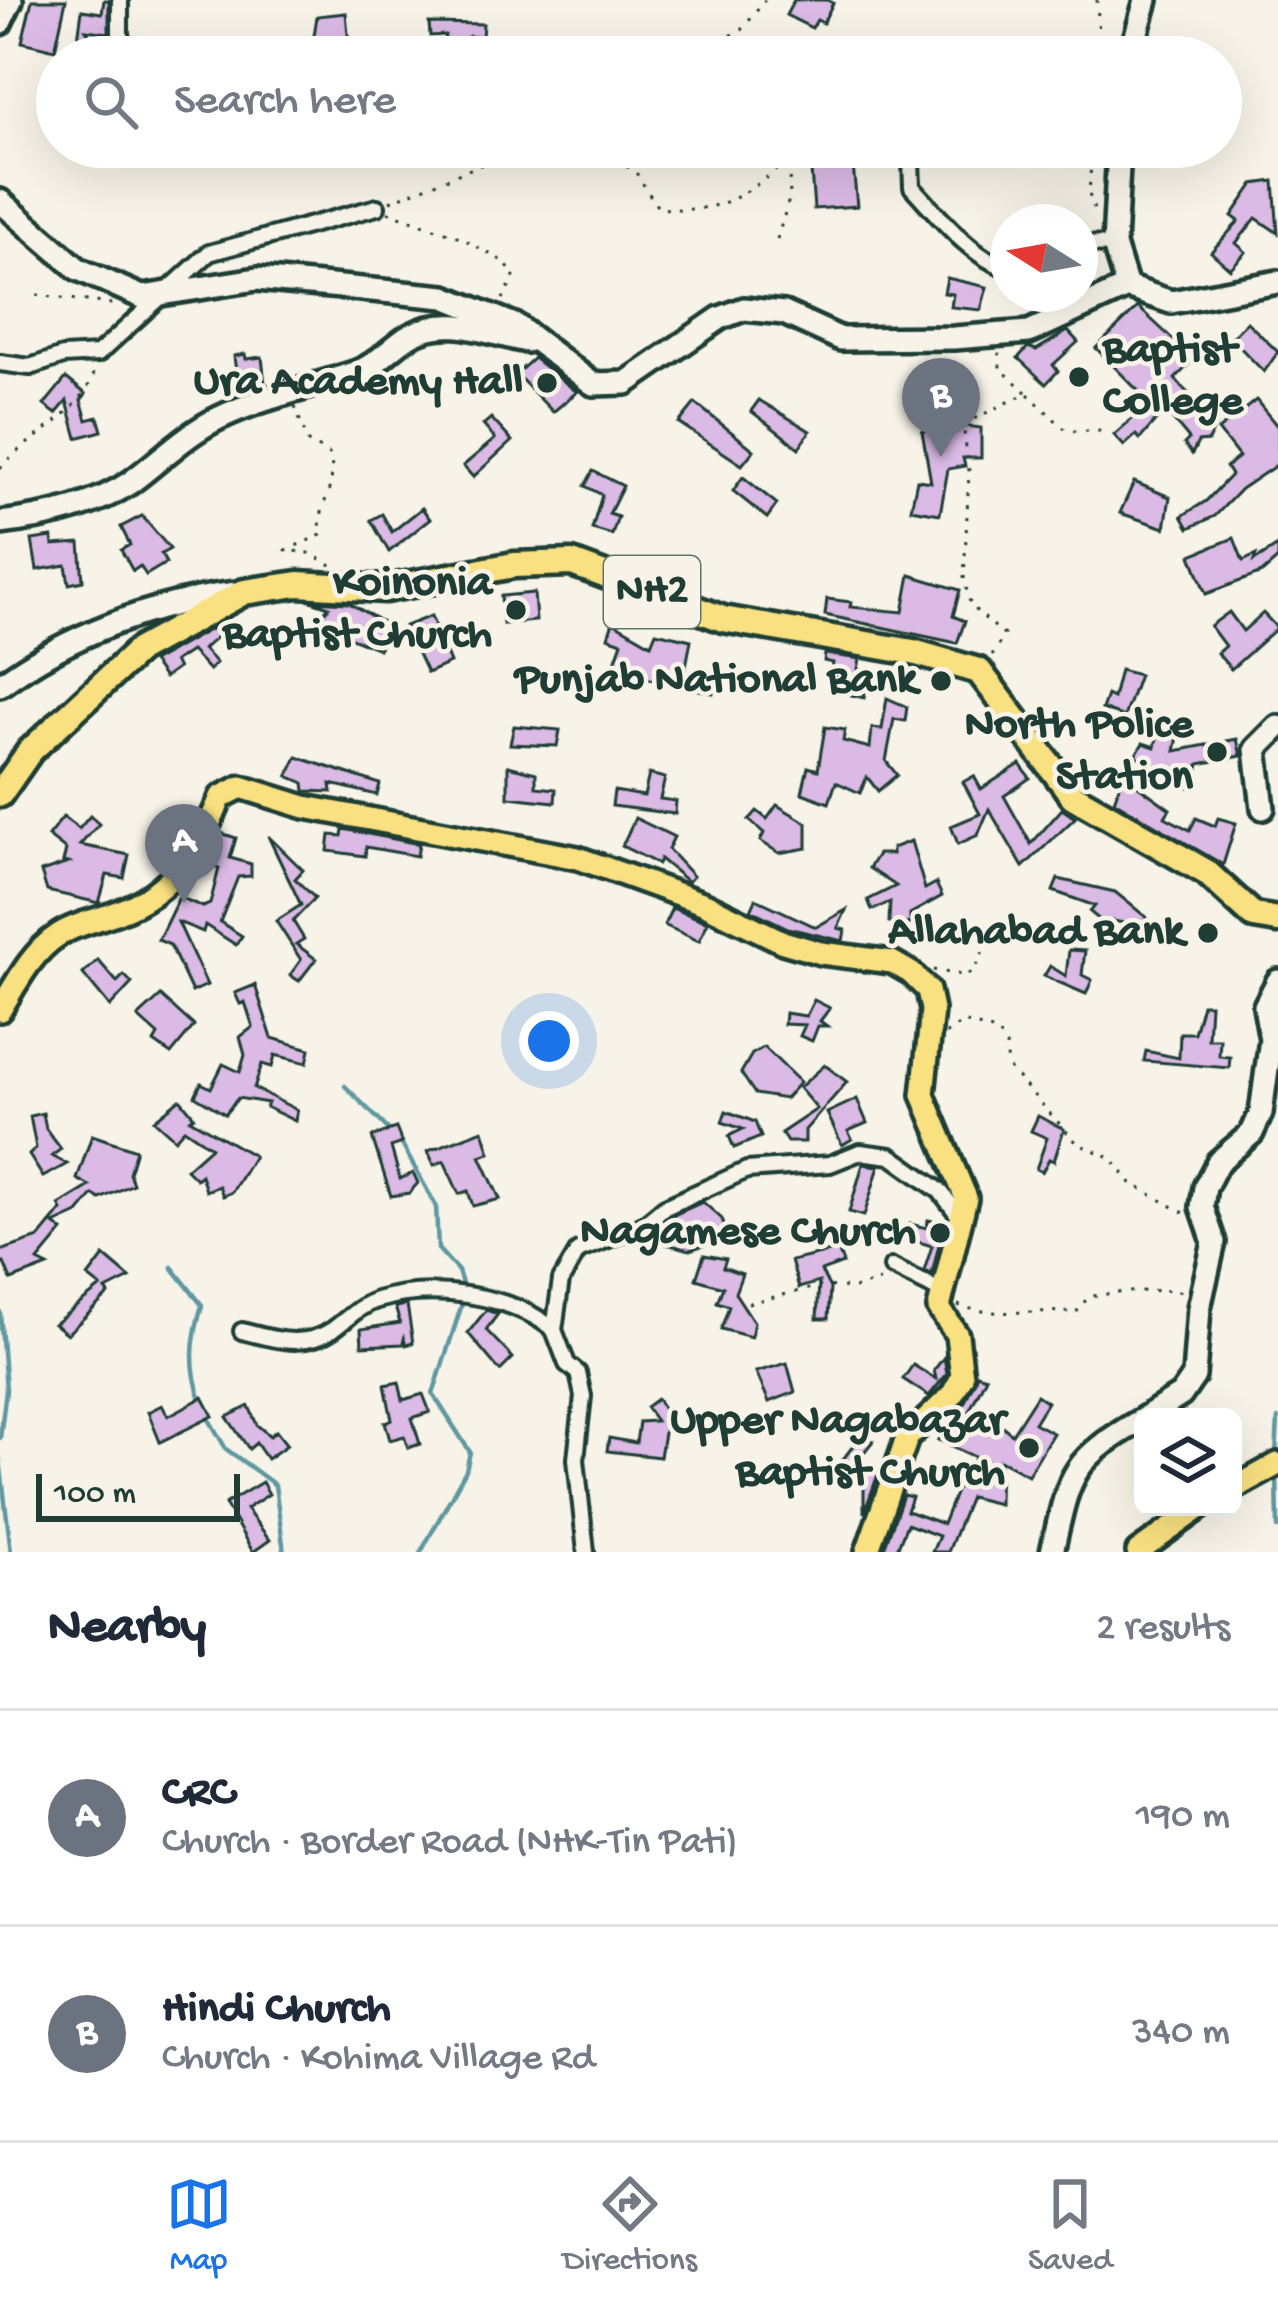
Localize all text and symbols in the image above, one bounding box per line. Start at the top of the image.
search box [36,36,1242,168]
icon: search [78,69,144,135]
text: Search here [174,76,396,129]
north arrow [990,204,1098,312]
place label: Baptist College [1101,325,1244,430]
place label: Ura Academy Hall [194,357,523,410]
pin: B [902,358,980,457]
marker: Baptist College [1066,364,1092,390]
marker: Ura Academy Hall [534,370,560,396]
road number: NH2 [604,556,700,628]
place label: Koinonia Baptist Church [221,558,494,663]
marker: Koinonia Baptist Church [503,597,529,623]
place label: Punjab National Bank [513,655,922,708]
marker: Punjab National Bank [928,668,954,694]
place label: North Police Station [965,700,1195,805]
marker: North Police Station [1204,739,1230,765]
pin: A [145,804,223,903]
place label: Allahabad Bank [887,907,1189,960]
marker: Allahabad Bank [1195,920,1221,946]
your location [519,1011,579,1071]
place label: Nagamese Church [580,1207,916,1260]
marker: Nagamese Church [927,1220,953,1246]
place label: Upper Nagabazar Baptist Church [670,1396,1009,1501]
map controls [1134,1408,1242,1516]
button: layers [1134,1408,1242,1516]
marker: Upper Nagabazar Baptist Church [1016,1435,1042,1461]
scale bar [36,1468,240,1521]
text: 100 m [54,1476,136,1514]
text: Nearby [48,1600,206,1660]
text: 2 results [1096,1607,1230,1653]
text: CRC [162,1768,234,1821]
text: A [75,1795,99,1841]
text: 190 m [1136,1795,1230,1841]
text: Church · Border Road (NHK-Tin Pati) [162,1821,738,1867]
text: Hindi Church [162,1984,391,2037]
text: B [77,2011,97,2057]
text: 340 m [1132,2011,1230,2057]
text: Church · Kohima Village Rd [162,2037,595,2083]
tab: Map [166,2171,232,2281]
tab: Directions [563,2171,697,2281]
tab: Saved [1028,2171,1112,2281]

